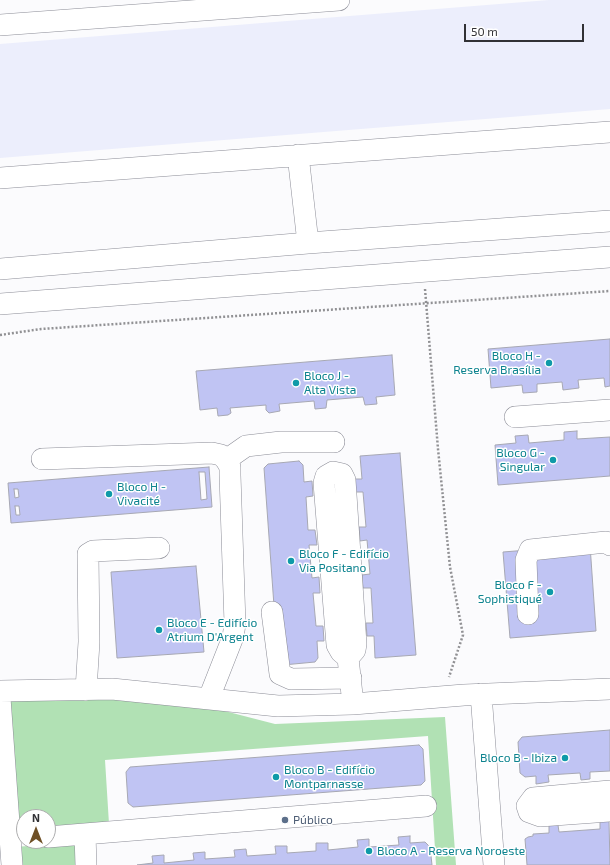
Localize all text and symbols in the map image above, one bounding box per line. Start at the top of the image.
scale bar [466,16,586,42]
text: 50 m [471,24,498,38]
place label: Bloco H - Reserva Brasília [453,349,541,377]
marker: Bloco H - Reserva Brasília [544,358,554,368]
place label: Bloco J - Alta Vista [304,369,356,397]
marker: Bloco J - Alta Vista [291,378,301,388]
place label: Bloco G - Singular [496,446,545,474]
marker: Bloco G - Singular [548,455,558,465]
place label: Bloco H - Vivacité [117,480,166,508]
marker: Bloco H - Vivacité [104,489,114,499]
place label: Bloco F - Edifício Via Positano [299,547,389,575]
marker: Bloco F - Edifício Via Positano [286,556,296,566]
place label: Bloco F - Sophistiqué [478,578,542,606]
marker: Bloco F - Sophistiqué [545,587,555,597]
place label: Bloco E - Edifício Atrium D'Argent [167,616,257,644]
marker: Bloco E - Edifício Atrium D'Argent [154,625,164,635]
place label: Bloco B - Ibiza [480,751,557,765]
marker: Bloco B - Ibiza [560,753,570,763]
place label: Bloco B - Edifício Montparnasse [284,763,375,791]
marker: Bloco B - Edifício Montparnasse [271,772,281,782]
north arrow [16,809,56,849]
text: N [32,811,40,824]
place label: Público [293,813,333,827]
marker: Público [280,815,290,825]
place label: Bloco A - Reserva Noroeste [377,844,525,858]
marker: Bloco A - Reserva Noroeste [364,846,374,856]

